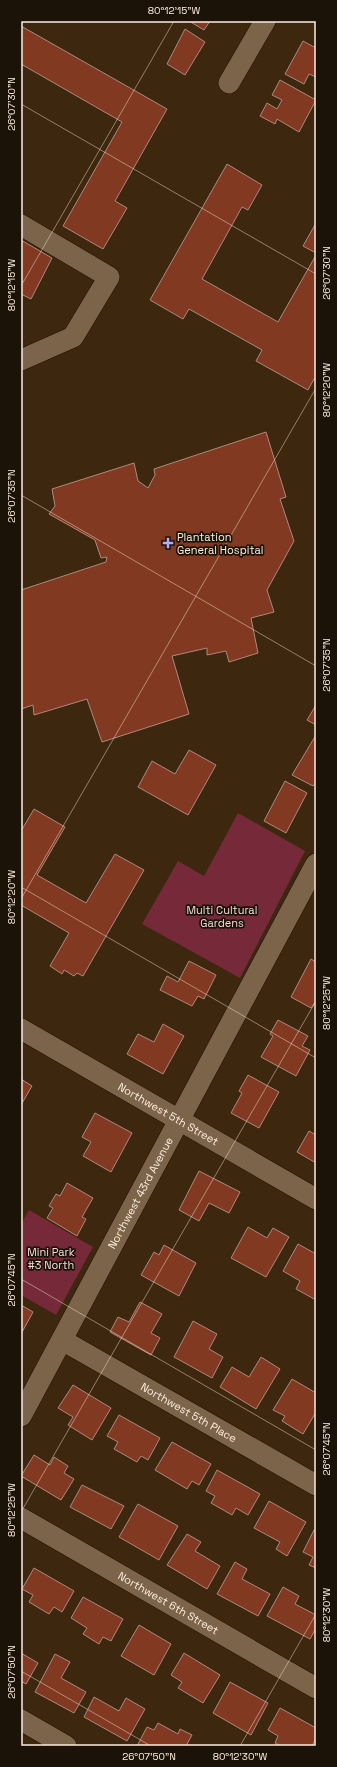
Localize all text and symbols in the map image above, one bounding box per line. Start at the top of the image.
text: 80°12'15"W [148,4,200,17]
text: 26°07'30"N [5,77,18,131]
text: 26°07'30"N [320,246,333,300]
text: 80°12'15"W [5,259,18,311]
text: 80°12'20"W [320,362,333,417]
text: 26°07'35"N [5,469,18,523]
place label: Plantation General Hospital [177,530,263,557]
marker: Plantation General Hospital [162,537,174,549]
text: 26°07'35"N [320,638,333,692]
text: 80°12'20"W [5,869,18,924]
park label: Multi Cultural Gardens [187,903,257,930]
text: 80°12'25"W [320,976,333,1030]
street label: Northwest 5th Street [116,1079,221,1148]
street label: Northwest 43rd Avenue [105,1134,176,1251]
park label: Mini Park #3 North [27,1245,75,1272]
text: 26°07'45"N [5,1253,18,1307]
street label: Northwest 5th Place [138,1379,239,1445]
text: 26°07'45"N [320,1422,333,1476]
text: 80°12'25"W [5,1483,18,1537]
street label: Northwest 6th Street [115,1568,221,1637]
text: 80°12'30"W [320,1587,333,1642]
text: 26°07'50"N [5,1645,18,1699]
text: 26°07'50"N [122,1750,176,1763]
text: 80°12'30"W [213,1750,268,1763]

